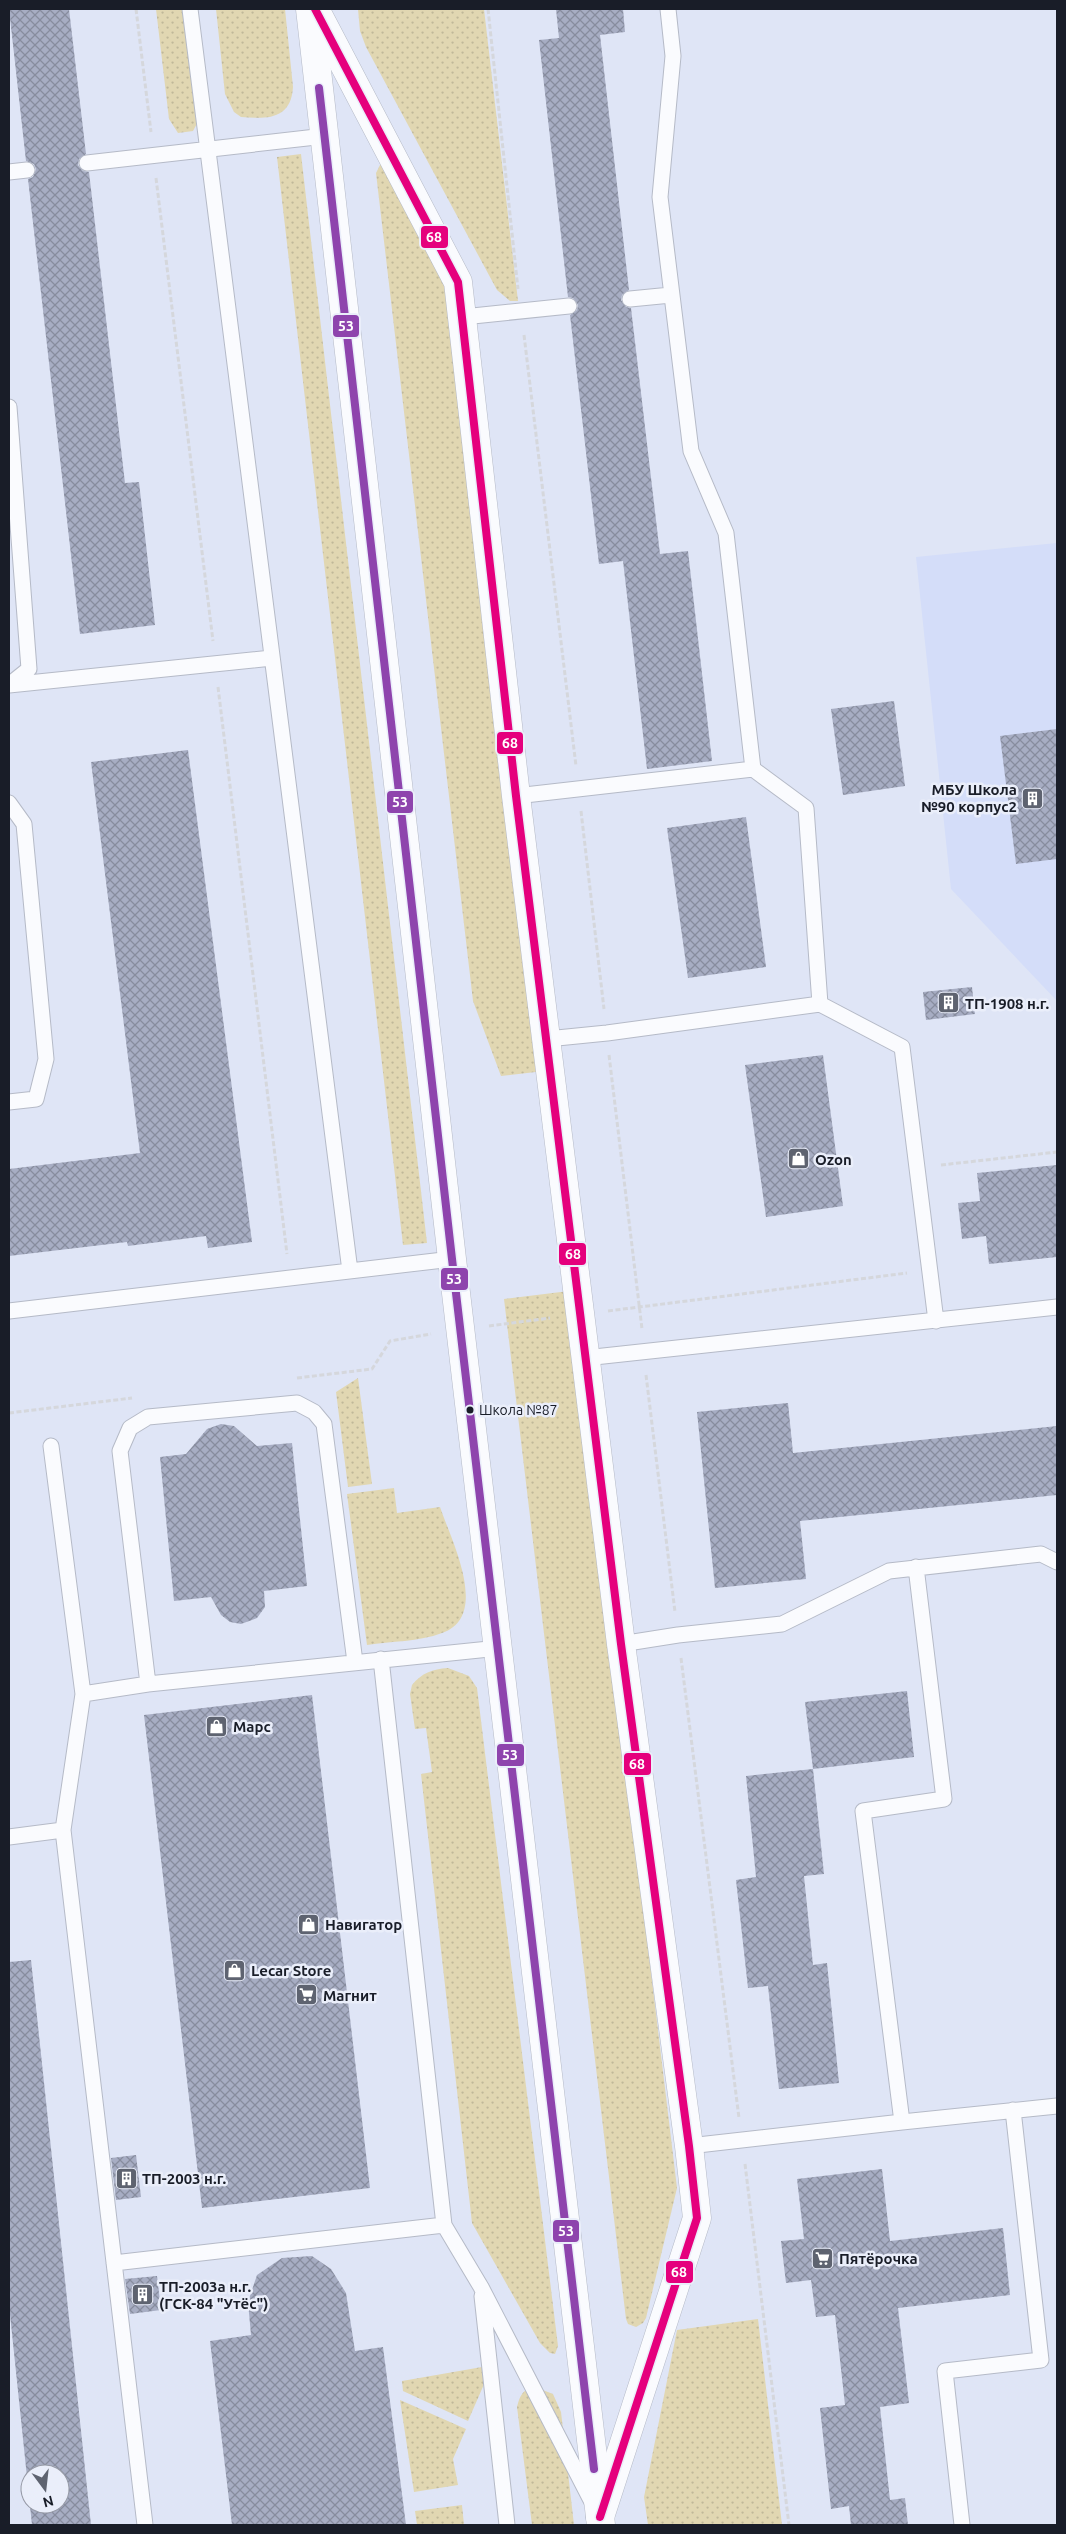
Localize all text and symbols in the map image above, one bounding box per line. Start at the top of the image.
line badge: 68 [420,225,449,249]
text: 68 [426,229,442,245]
line badge: 53 [332,314,360,338]
text: 53 [338,318,354,334]
line badge: 68 [496,731,524,755]
text: 68 [502,735,518,751]
place label: МБУ Школа №90 корпус2 [921,781,1017,815]
building icon: МБУ Школа №90 корпус2 [1021,786,1045,810]
line badge: 53 [386,790,414,814]
text: 53 [392,794,408,810]
building icon: ТП-1908 н.г. [937,991,961,1015]
place label: ТП-1908 н.г. [965,995,1049,1012]
shop icon: Ozon [787,1147,811,1171]
place label: Ozon [815,1151,852,1168]
line badge: 68 [558,1242,587,1266]
text: 68 [565,1246,581,1262]
line badge: 53 [440,1267,469,1291]
text: 53 [446,1271,462,1287]
place label: Школа №87 [479,1402,558,1418]
marker: Школа №87 [465,1405,475,1415]
shop icon: Марс [205,1714,229,1738]
place label: Марс [233,1718,271,1735]
line badge: 53 [496,1743,525,1767]
text: 53 [502,1747,518,1763]
line badge: 68 [623,1752,652,1776]
text: 68 [629,1756,645,1772]
shop icon: Навигатор [297,1912,321,1936]
place label: Навигатор [325,1916,402,1933]
shop icon: Lecar Store [223,1958,247,1982]
place label: Lecar Store [251,1962,331,1979]
supermarket icon: Магнит [295,1983,319,2007]
place label: Магнит [323,1987,377,2004]
building icon: ТП-2003 н.г. [114,2166,138,2190]
place label: ТП-2003 н.г. [142,2170,226,2187]
line badge: 53 [552,2219,580,2243]
text: 53 [558,2223,574,2239]
supermarket icon: Пятёрочка [811,2246,835,2270]
place label: Пятёрочка [839,2250,918,2267]
line badge: 68 [665,2260,694,2284]
text: 68 [671,2264,687,2280]
place label: ТП-2003а н.г. (ГСК-84 "Утёс") [159,2278,268,2312]
building icon: ТП-2003а н.г. (ГСК-84 "Утёс") [131,2283,155,2307]
north arrow [20,2464,70,2514]
text: N [41,2492,55,2511]

